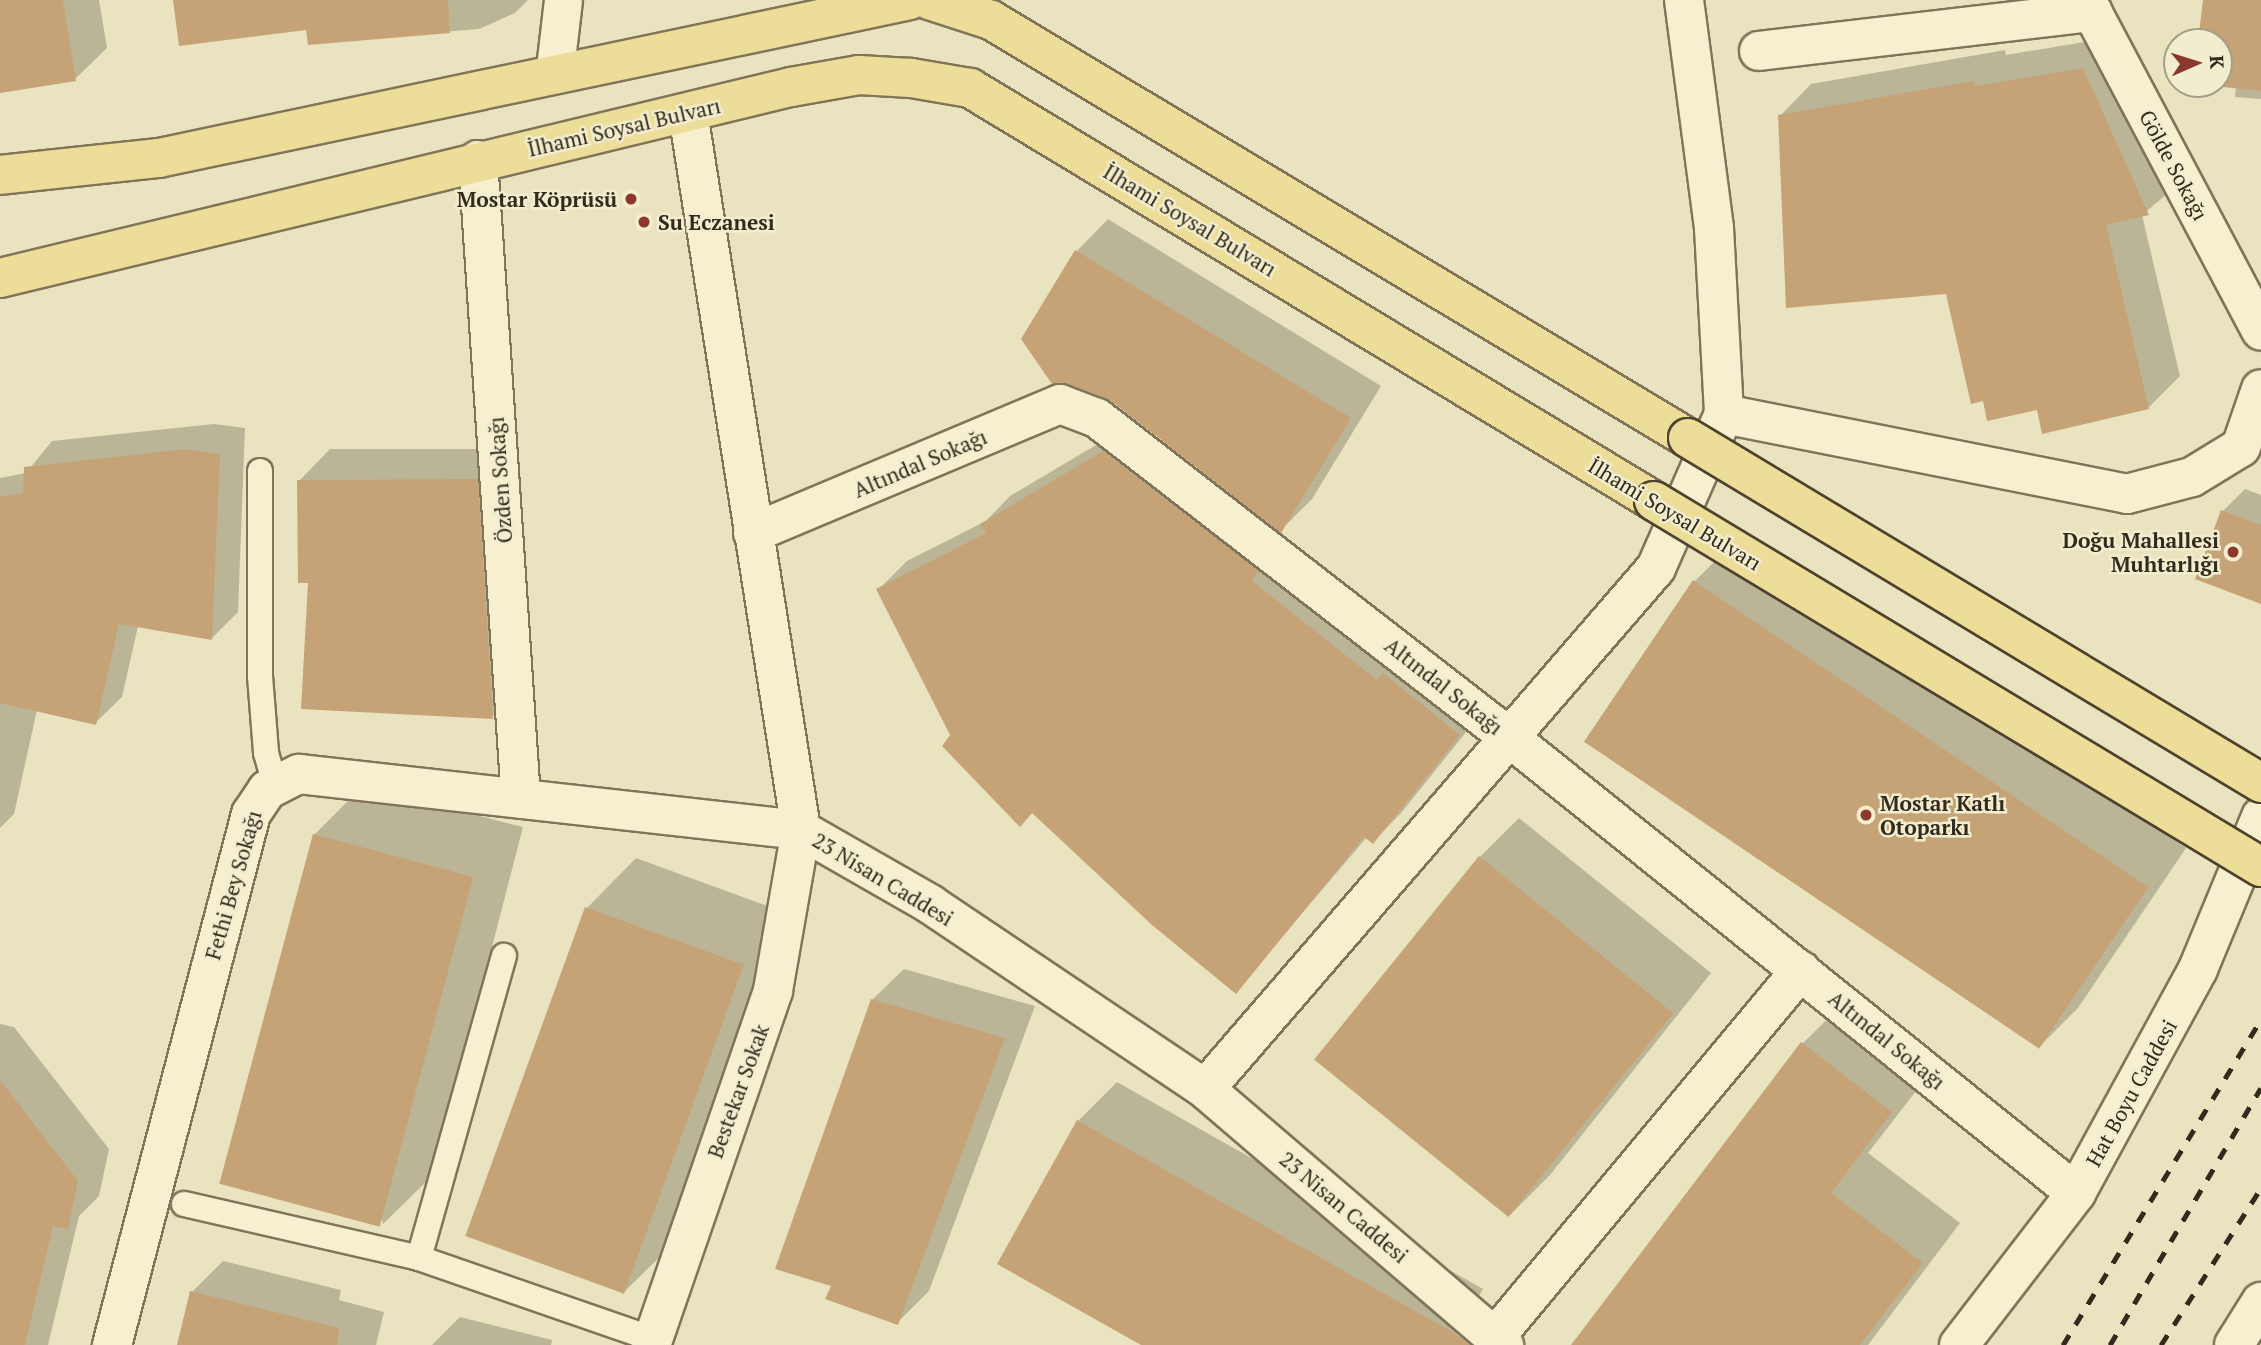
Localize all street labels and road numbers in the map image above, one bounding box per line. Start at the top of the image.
street label: İlhami Soysal Bulvarı [525,93,723,161]
street label: Gölde Sokağı [2134,105,2214,225]
street label: İlhami Soysal Bulvarı [1099,158,1281,282]
street label: Özden Sokağı [483,416,517,544]
street label: Altındal Sokağı [849,424,991,502]
street label: İlhami Soysal Bulvarı [1584,452,1766,576]
street label: Altındal Sokağı [1380,632,1508,740]
street label: Fethi Bey Sokağı [200,808,266,962]
street label: 23 Nisan Caddesi [808,827,958,931]
street label: Altındal Sokağı [1824,985,1950,1095]
street label: Hat Boyu Caddesi [2080,1015,2182,1171]
street label: Bestekar Sokak [702,1021,774,1161]
street label: 23 Nisan Caddesi [1275,1146,1413,1268]

